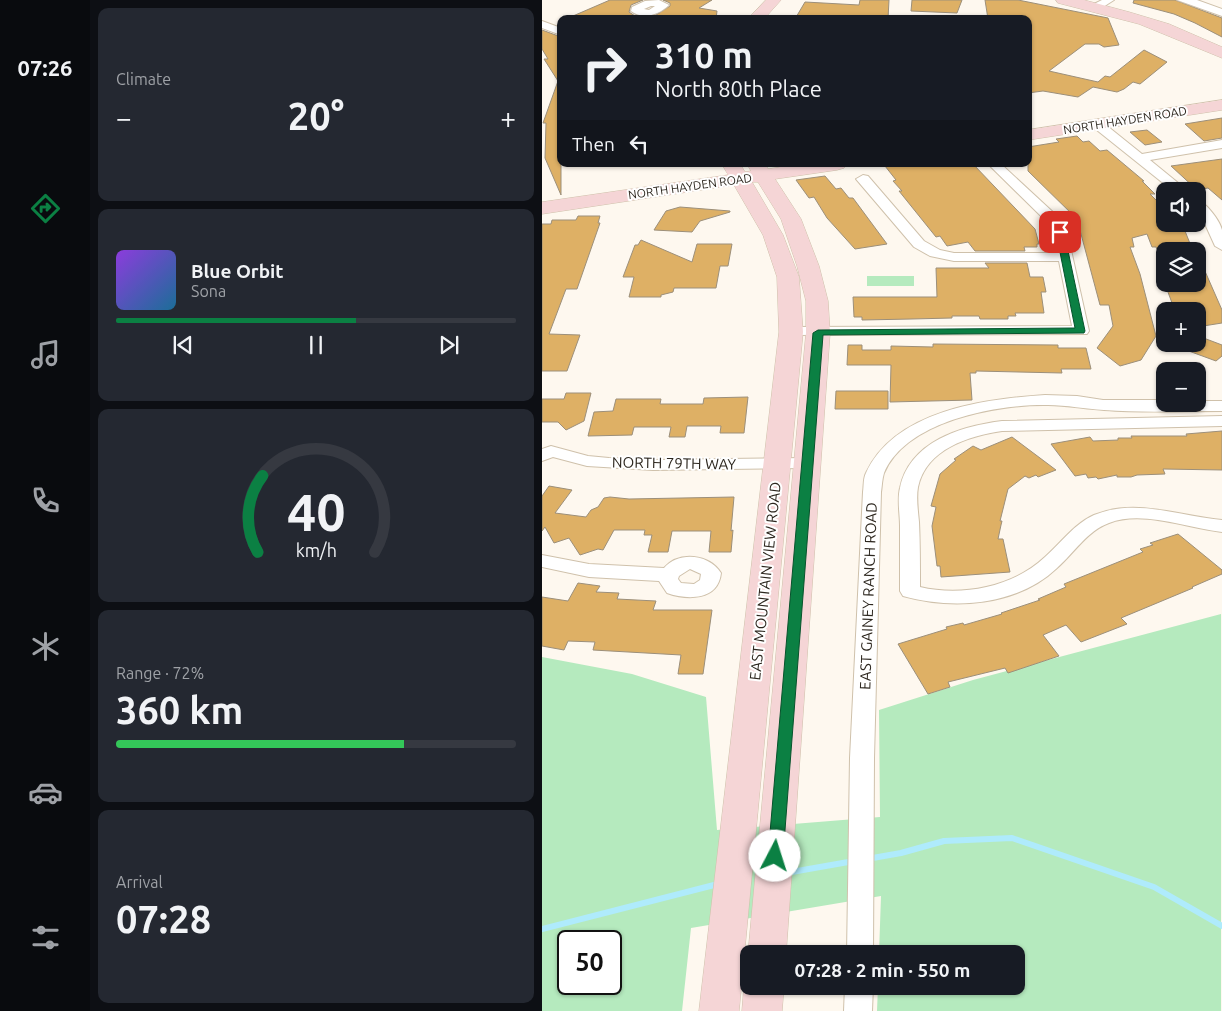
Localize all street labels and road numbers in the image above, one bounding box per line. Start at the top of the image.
street label: NORTH HAYDEN ROAD [1062,104,1188,136]
street label: NORTH HAYDEN ROAD [627,171,753,201]
street label: NORTH 79TH WAY [612,453,737,473]
street label: EAST MOUNTAIN VIEW ROAD [746,481,784,681]
street label: EAST GAINEY RANCH ROAD [856,502,880,690]

